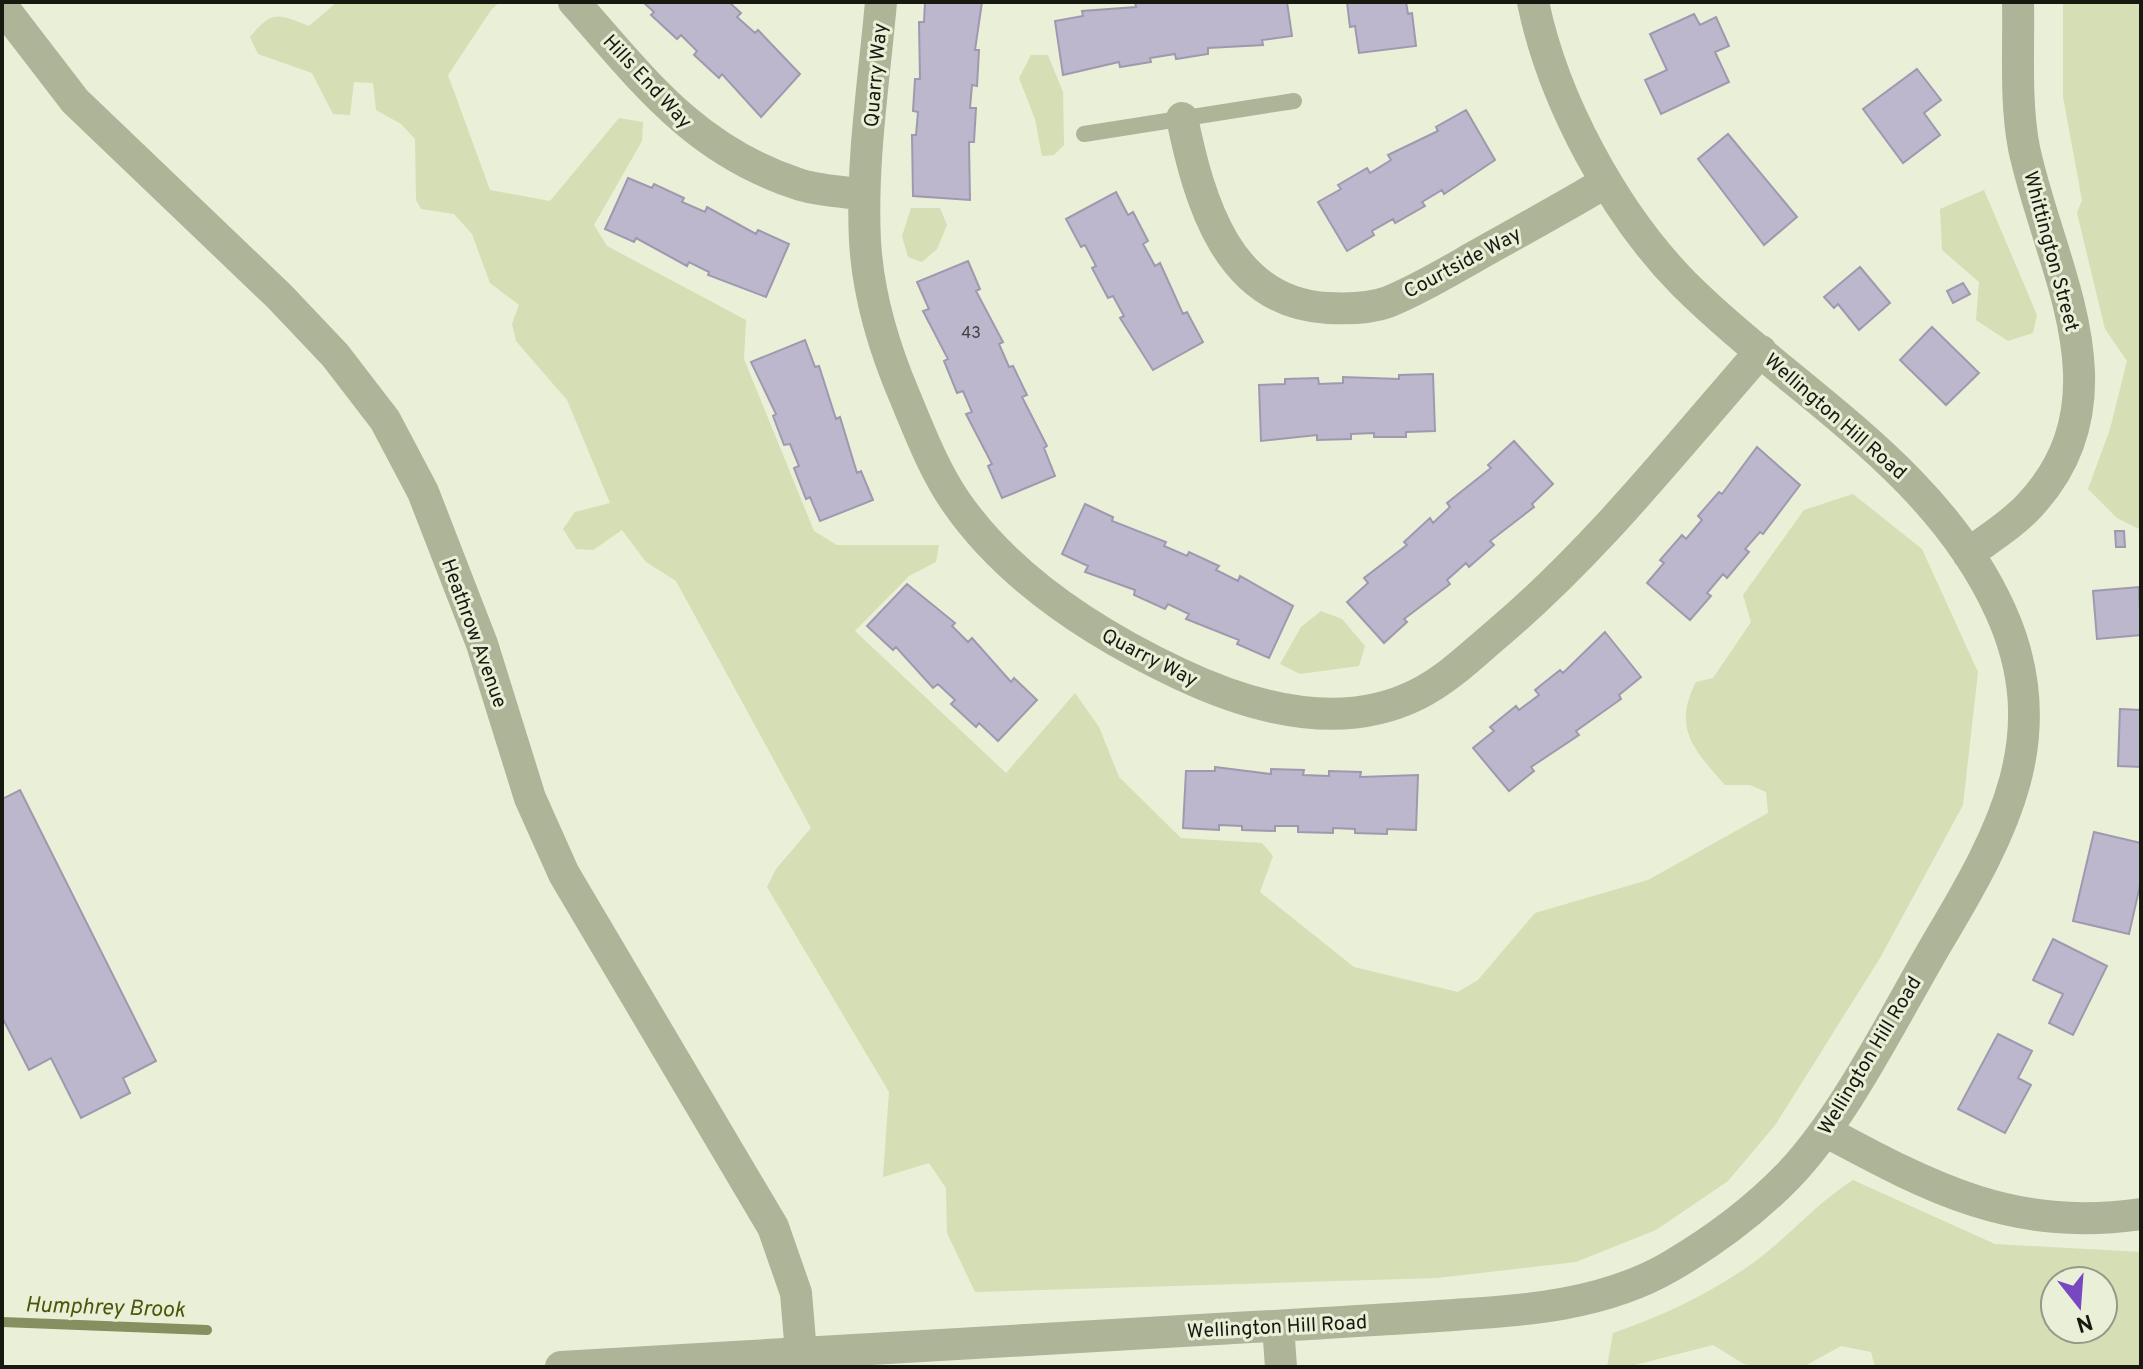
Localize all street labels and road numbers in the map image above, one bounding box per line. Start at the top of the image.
street label: Quarry Way [859,22,895,128]
street label: Hills End Way [596,30,697,135]
street label: Whittington Street [2016,169,2084,335]
street label: Courtside Way [1400,222,1526,306]
street label: Wellington Hill Road [1758,348,1911,487]
street label: Heathrow Avenue [434,556,512,712]
street label: Quarry Way [1097,623,1202,694]
street label: Wellington Hill Road [1813,972,1928,1140]
street label: Wellington Hill Road [1186,1310,1368,1346]

